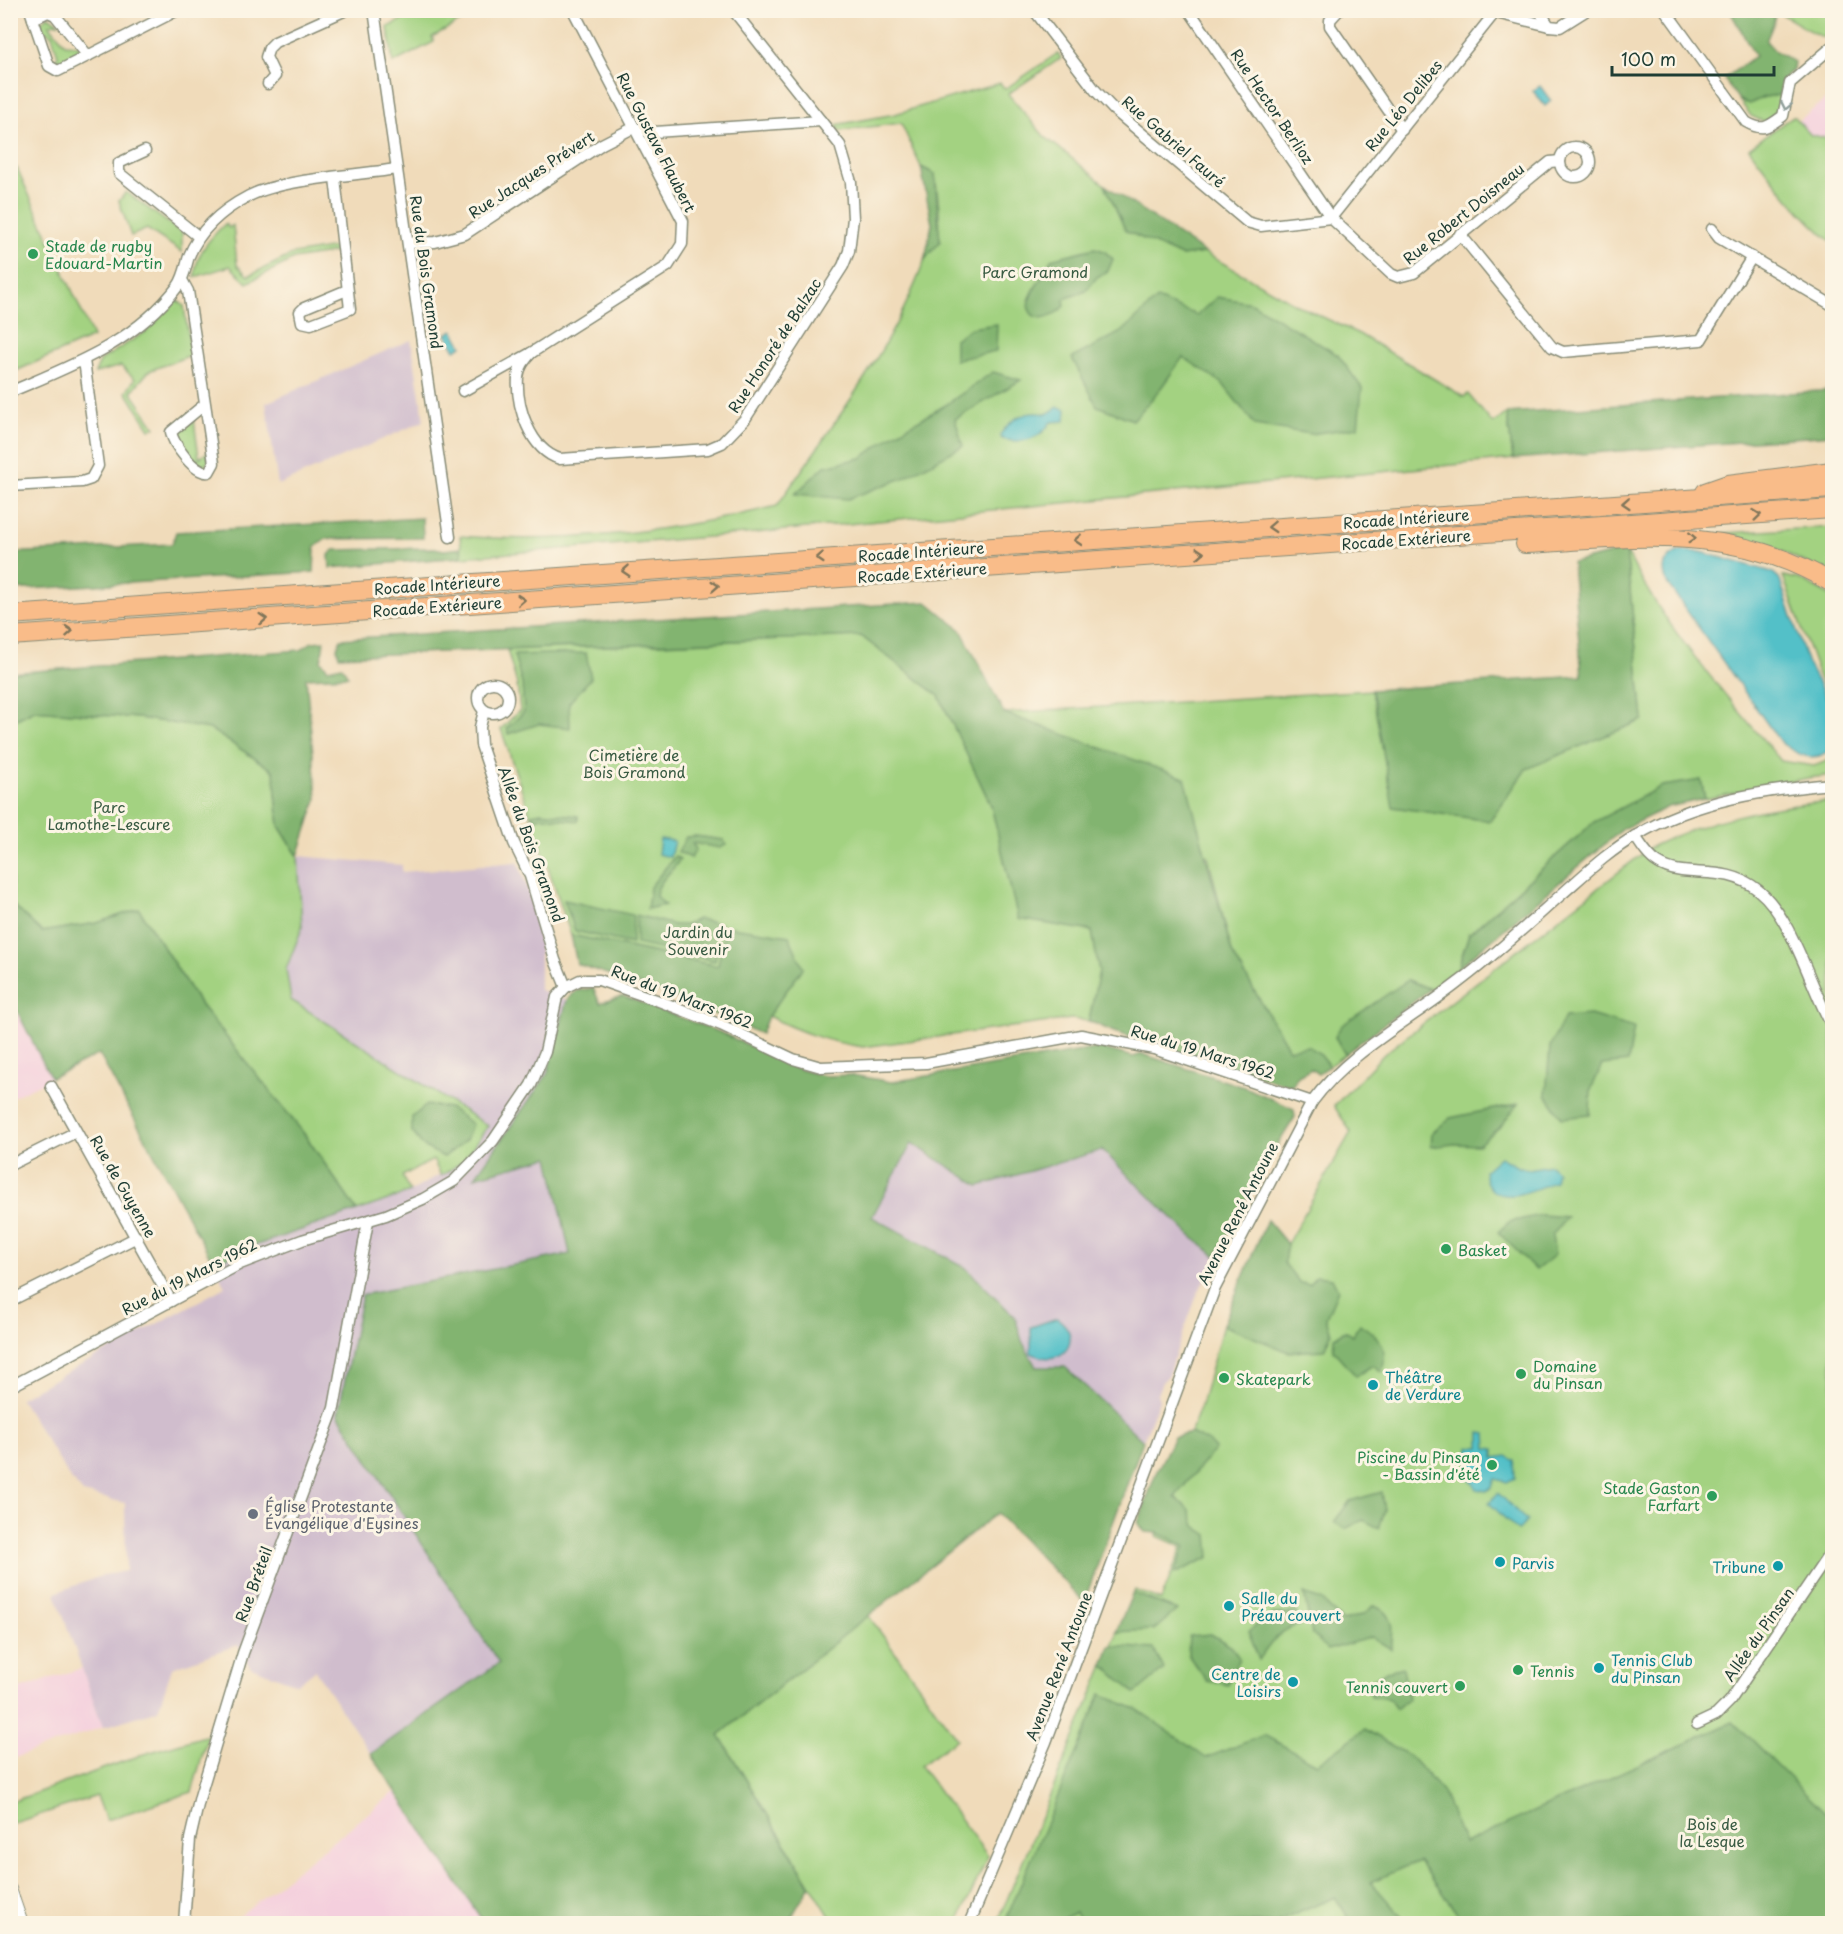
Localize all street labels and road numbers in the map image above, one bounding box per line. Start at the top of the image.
street label: Rue Hector Berlioz [1226,44,1320,169]
street label: Rue Léo Delibes [1359,54,1447,156]
street label: Rue Gustave Flaubert [612,68,702,216]
street label: Rue Gabriel Fauré [1117,90,1231,192]
street label: Rue Jacques Prévert [463,125,599,223]
street label: Rue Robert Doisneau [1397,157,1529,269]
street label: Rue du Bois Gramond [405,194,449,350]
street label: Rue Honoré de Balzac [722,273,826,417]
street label: Rocade Intérieure [1342,502,1470,534]
street label: Rocade Extérieure [1340,523,1472,555]
street label: Rocade Intérieure [857,535,985,567]
street label: Rocade Extérieure [856,556,988,588]
street label: Rocade Intérieure [373,568,501,600]
street label: Rocade Extérieure [371,590,503,622]
street label: Allée du Bois Gramond [493,763,571,925]
street label: Rue du 19 Mars 1962 [608,959,756,1033]
street label: Rue du 19 Mars 1962 [1128,1018,1278,1084]
street label: Rue de Guyenne [85,1130,163,1242]
street label: Avenue René Antoune [1191,1138,1283,1288]
street label: Rue du 19 Mars 1962 [117,1232,261,1320]
street label: Rue Bréteil [229,1543,277,1625]
street label: Allée du Pinsan [1717,1582,1799,1686]
street label: Avenue René Antoune [1019,1588,1097,1744]

